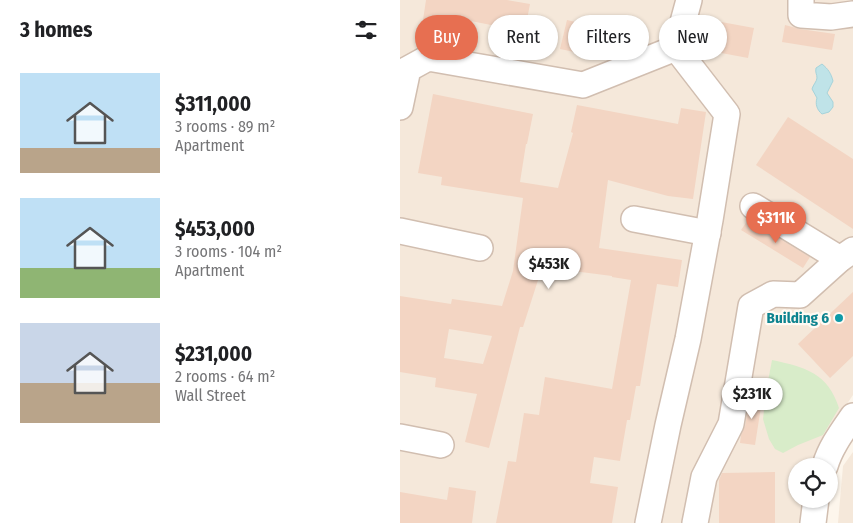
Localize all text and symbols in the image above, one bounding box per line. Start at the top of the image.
chip: Buy [415,15,478,60]
chip: Rent [488,15,558,60]
chip: Filters [568,15,649,60]
chip: New [659,15,727,60]
icon: filters [352,16,380,44]
text: 3 homes [20,17,92,43]
text: $311,000 [175,91,251,117]
icon: home [60,93,120,153]
text: 3 rooms · 89 m² [175,117,275,136]
text: Apartment [175,136,244,155]
pin: $311K [741,202,811,244]
text: $311K [757,208,795,227]
text: $453,000 [175,216,255,242]
icon: home [60,218,120,278]
text: 3 rooms · 104 m² [175,242,282,261]
pin: $453K [514,248,584,290]
text: $453K [529,254,569,273]
text: Apartment [175,261,244,280]
place label: Building 6 [767,309,829,327]
marker: Building 6 [833,312,845,324]
text: $231,000 [175,341,252,367]
icon: home [60,343,120,403]
text: 2 rooms · 64 m² [175,367,275,386]
pin: $231K [717,378,787,420]
text: $231K [733,384,771,403]
text: Wall Street [175,386,246,405]
map controls [788,458,838,508]
button: locate [788,458,838,508]

